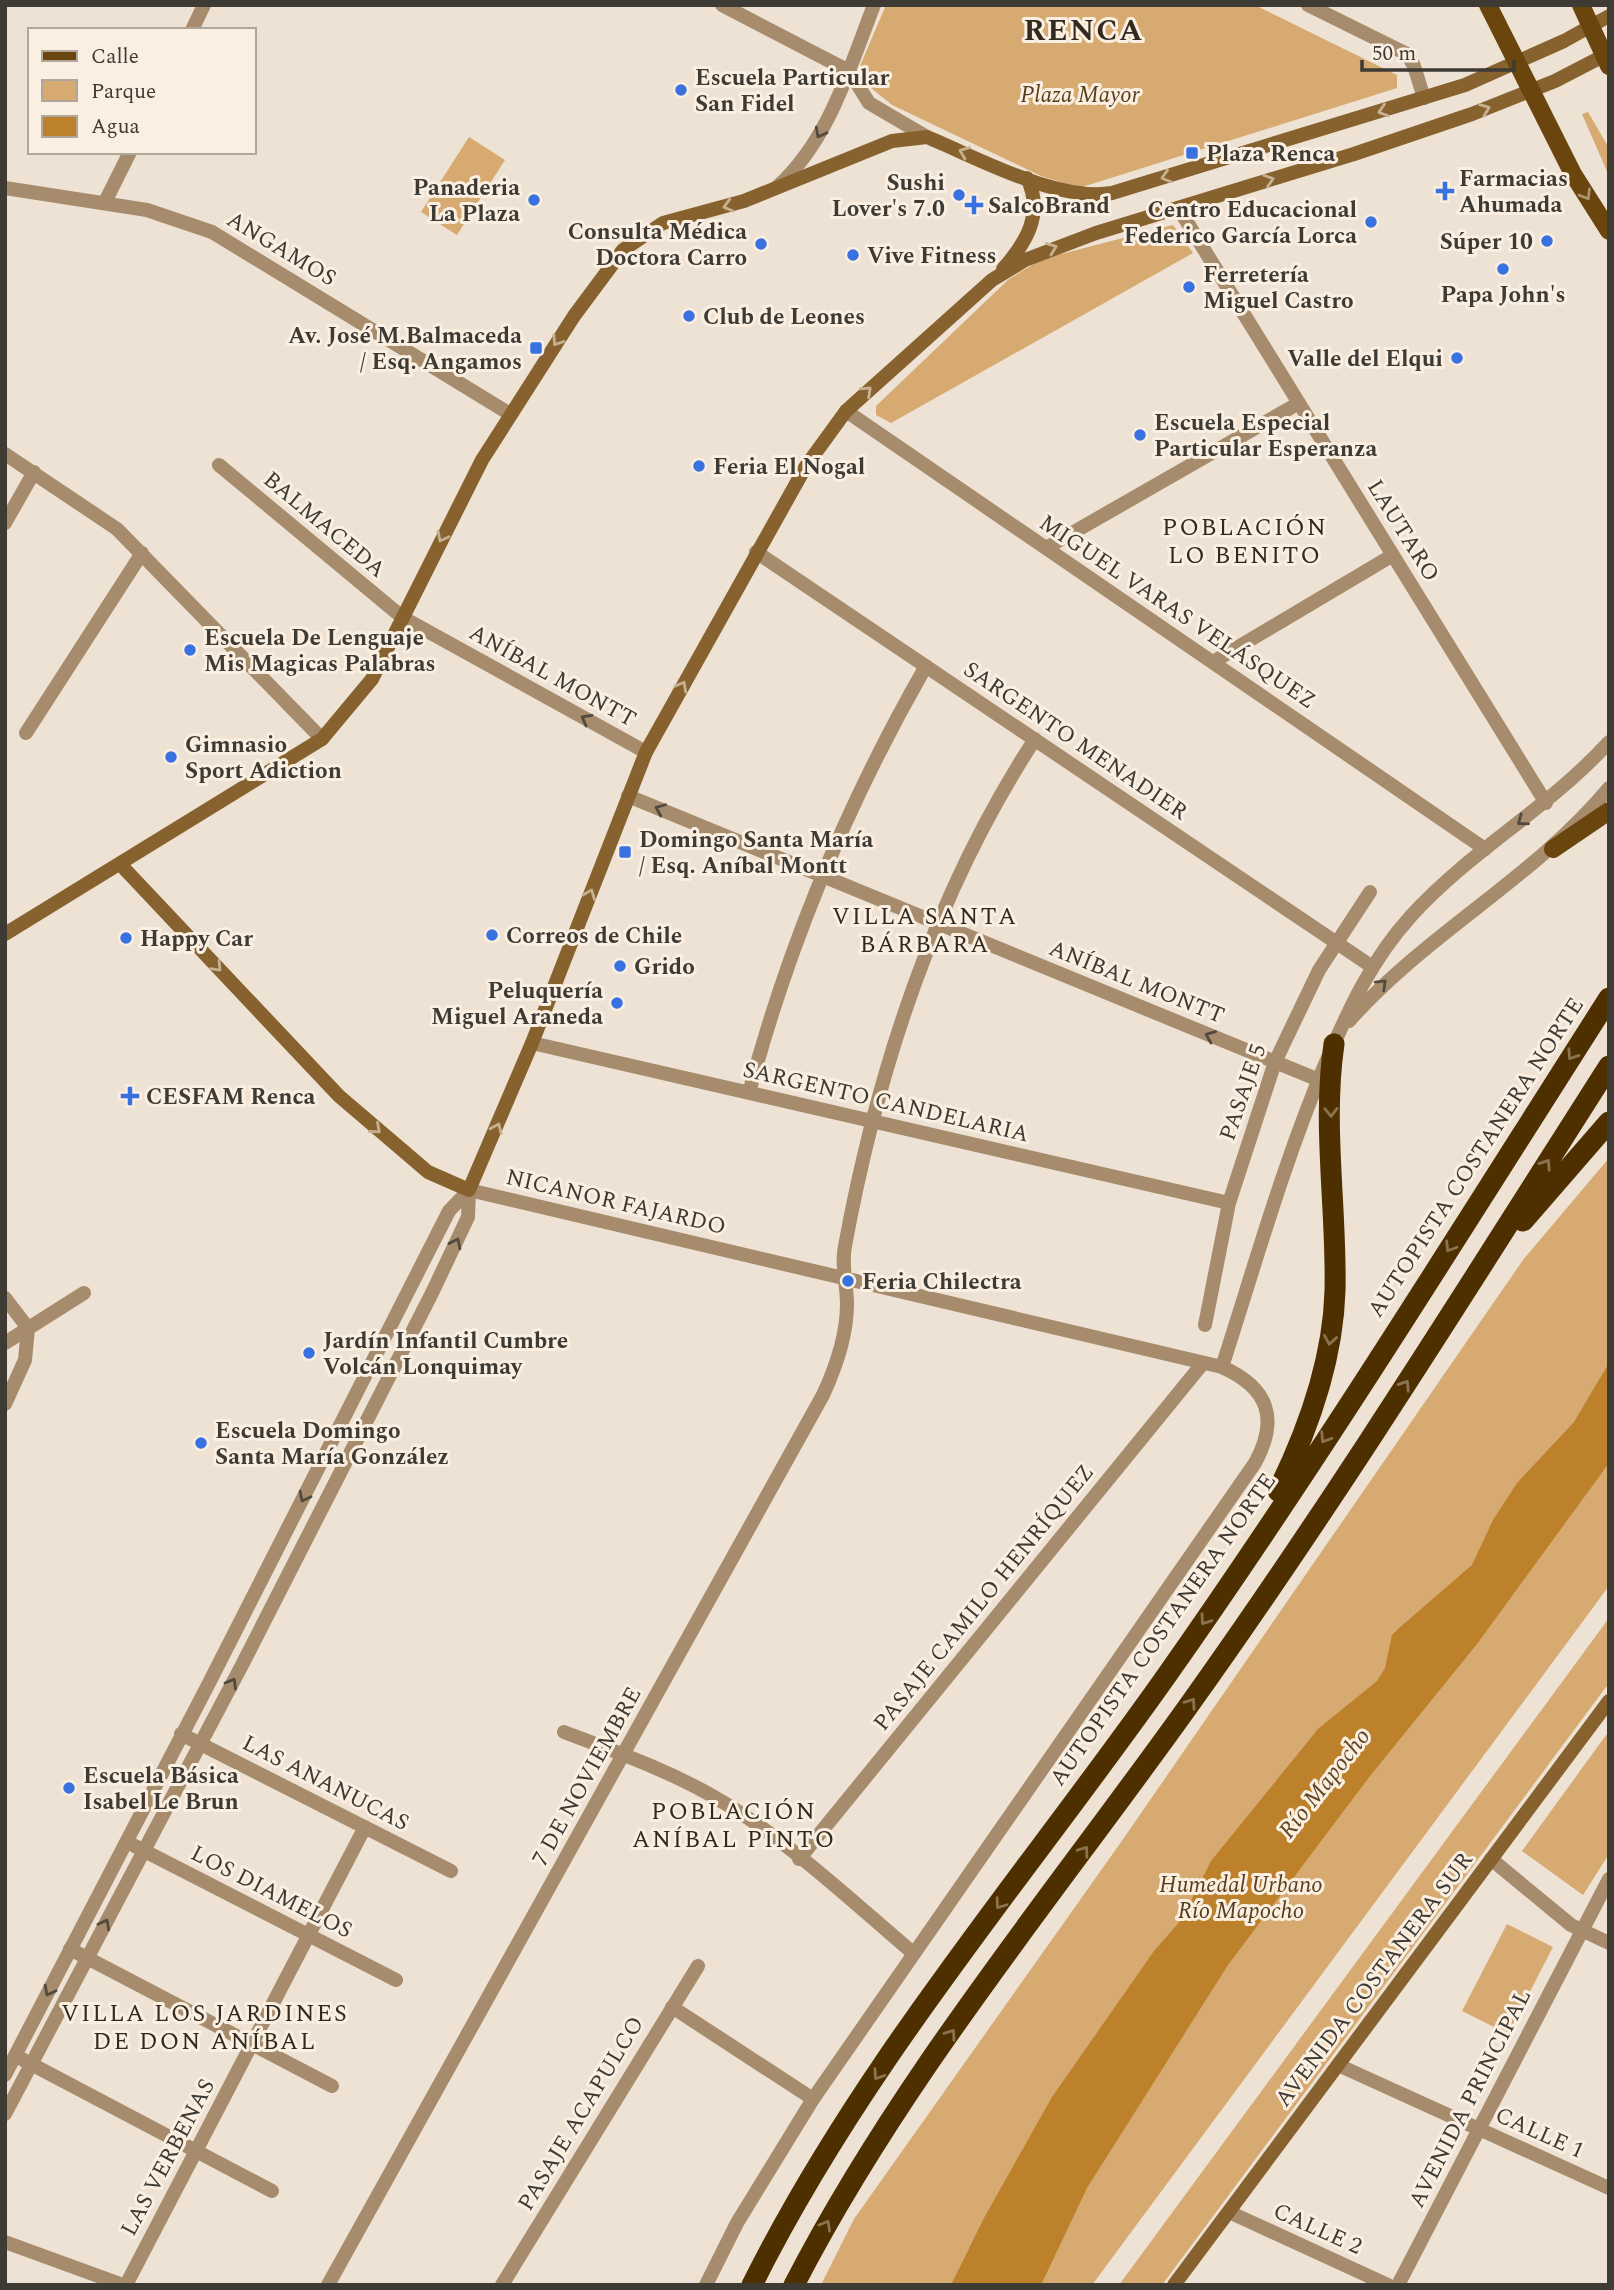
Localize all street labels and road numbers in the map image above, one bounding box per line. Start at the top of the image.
street label: ANGAMOS [220,203,343,296]
street label: BALMACEDA [255,463,393,587]
street label: LAUTARO [1357,473,1448,589]
street label: MIGUEL VARAS VELÁSQUEZ [1032,506,1323,718]
street label: ANÍBAL MONTT [462,616,642,737]
street label: SARGENTO MENADIER [956,653,1195,830]
street label: ANÍBAL MONTT [1043,931,1230,1034]
street label: AUTOPISTA COSTANERA NORTE [1359,991,1593,1325]
street label: PASAJE 5 [1211,1039,1276,1146]
street label: SARGENTO CANDELARIA [739,1053,1032,1152]
street label: NICANOR FAJARDO [502,1160,729,1245]
street label: PASAJE CAMILO HENRÍQUEZ [865,1457,1103,1739]
street label: AUTOPISTA COSTANERA NORTE [1041,1466,1285,1794]
street label: 7 DE NOVIEMBRE [523,1681,651,1873]
street label: LAS ANANUCAS [236,1726,415,1841]
street label: LOS DIAMELOS [184,1836,358,1948]
street label: AVENIDA COSTANERA SUR [1266,1844,1482,2115]
street label: AVENIDA PRINCIPAL [1400,1983,1541,2215]
street label: PASAJE ACAPULCO [509,2010,653,2218]
street label: LAS VERBENAS [112,2073,225,2243]
street label: CALLE 1 [1489,2098,1590,2169]
street label: CALLE 2 [1267,2194,1368,2265]

